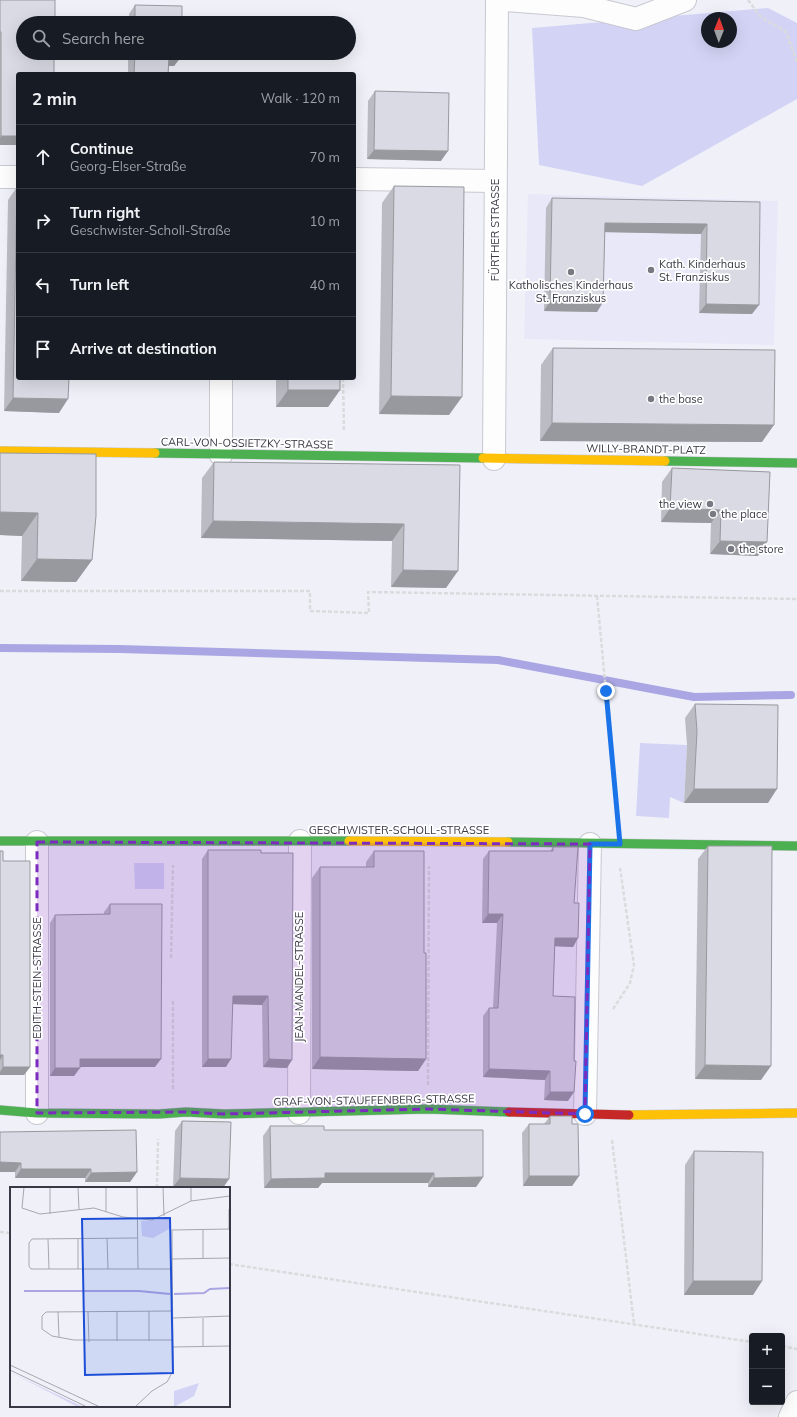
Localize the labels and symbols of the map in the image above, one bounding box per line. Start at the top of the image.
north arrow [701,12,737,48]
street label: FÜRTHER STRASSE [488,179,502,281]
place label: Kath. Kinderhaus St. Franziskus [659,257,746,284]
marker: Kath. Kinderhaus St. Franziskus [646,265,656,275]
marker: Katholisches Kinderhaus St. Franziskus [566,267,576,277]
place label: Katholisches Kinderhaus St. Franziskus [509,278,633,305]
place label: the base [659,392,703,406]
marker: the base [646,394,656,404]
street label: CARL-VON-OSSIETZKY-STRASSE [161,434,333,452]
street label: WILLY-BRANDT-PLATZ [586,441,706,457]
place label: the view [659,497,702,511]
marker: the view [705,499,715,509]
place label: the place [721,507,767,521]
marker: the place [708,509,718,519]
place label: the store [739,542,784,556]
marker: the store [726,544,736,554]
route end [597,682,615,700]
street label: GESCHWISTER-SCHOLL-STRASSE [309,823,489,837]
street label: JEAN-MANDEL-STRASSE [292,912,306,1042]
street label: EDITH-STEIN-STRASSE [30,917,44,1039]
street label: GRAF-VON-STAUFFENBERG-STRASSE [273,1091,475,1109]
route start [576,1105,594,1123]
inset map [10,1187,230,1407]

